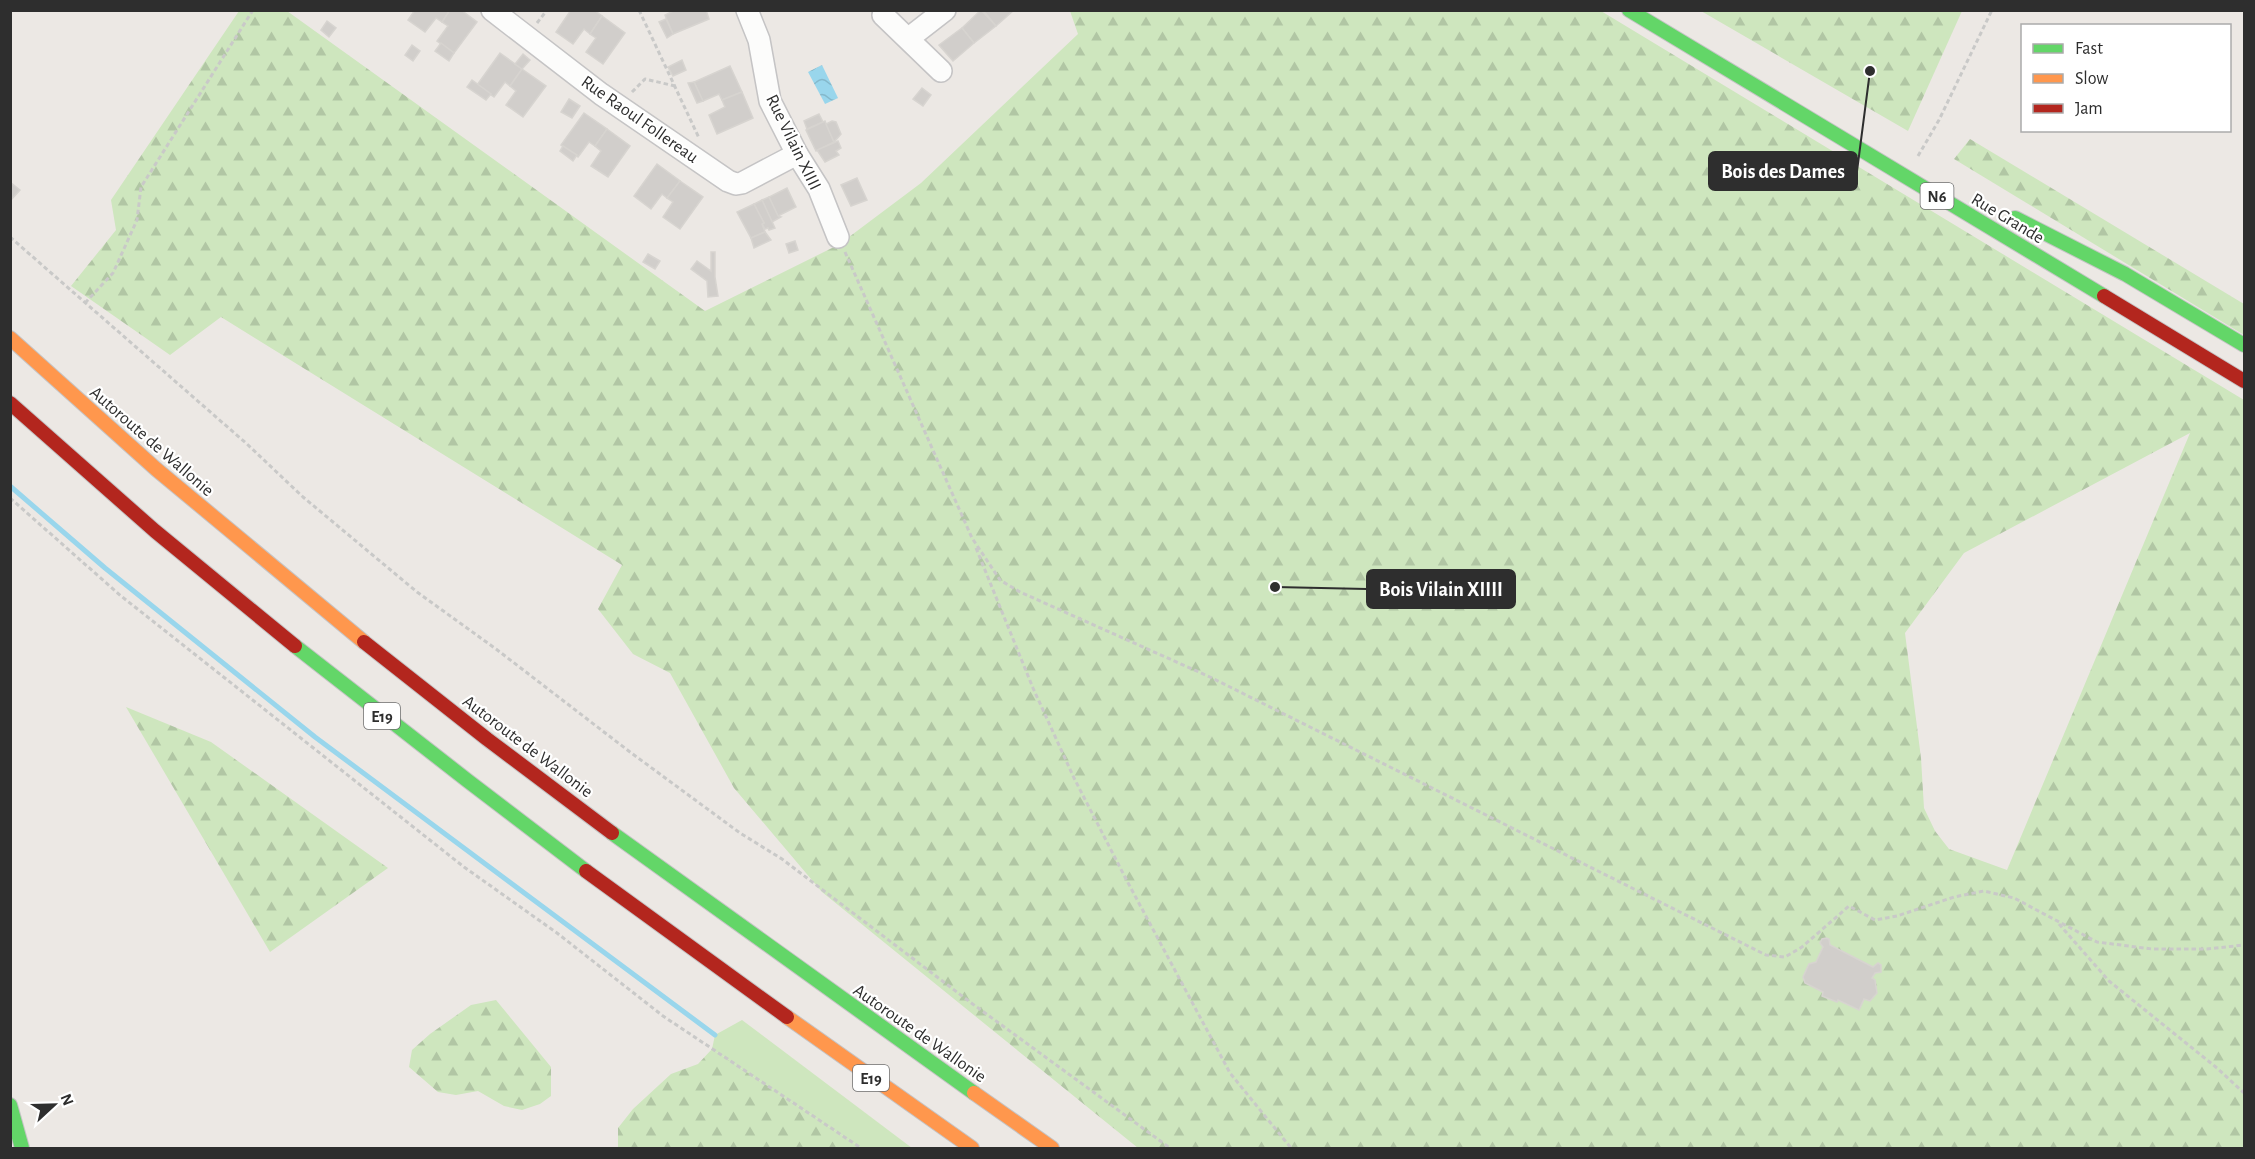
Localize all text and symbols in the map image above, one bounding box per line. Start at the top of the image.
legend [2021,24,2231,132]
text: Fast [2075,40,2103,58]
text: Slow [2075,70,2108,88]
street label: Rue Raoul Follereau [578,73,701,167]
street label: Rue Vilain XIIII [762,92,824,193]
text: Jam [2075,100,2103,118]
callout: Bois des Dames [1709,152,1857,190]
text: Bois des Dames [1721,162,1845,182]
road number: N6 [1920,183,1954,209]
street label: Rue Grande [1968,190,2047,247]
street label: Autoroute de Wallonie [86,383,217,500]
callout: Bois Vilain XIIII [1367,570,1515,608]
text: Bois Vilain XIIII [1379,580,1503,600]
street label: Autoroute de Wallonie [459,692,596,801]
road number: E19 [364,703,400,729]
street label: Autoroute de Wallonie [850,981,989,1086]
road number: E19 [853,1065,889,1091]
north arrow [24,1075,84,1135]
text: N [57,1092,76,1108]

